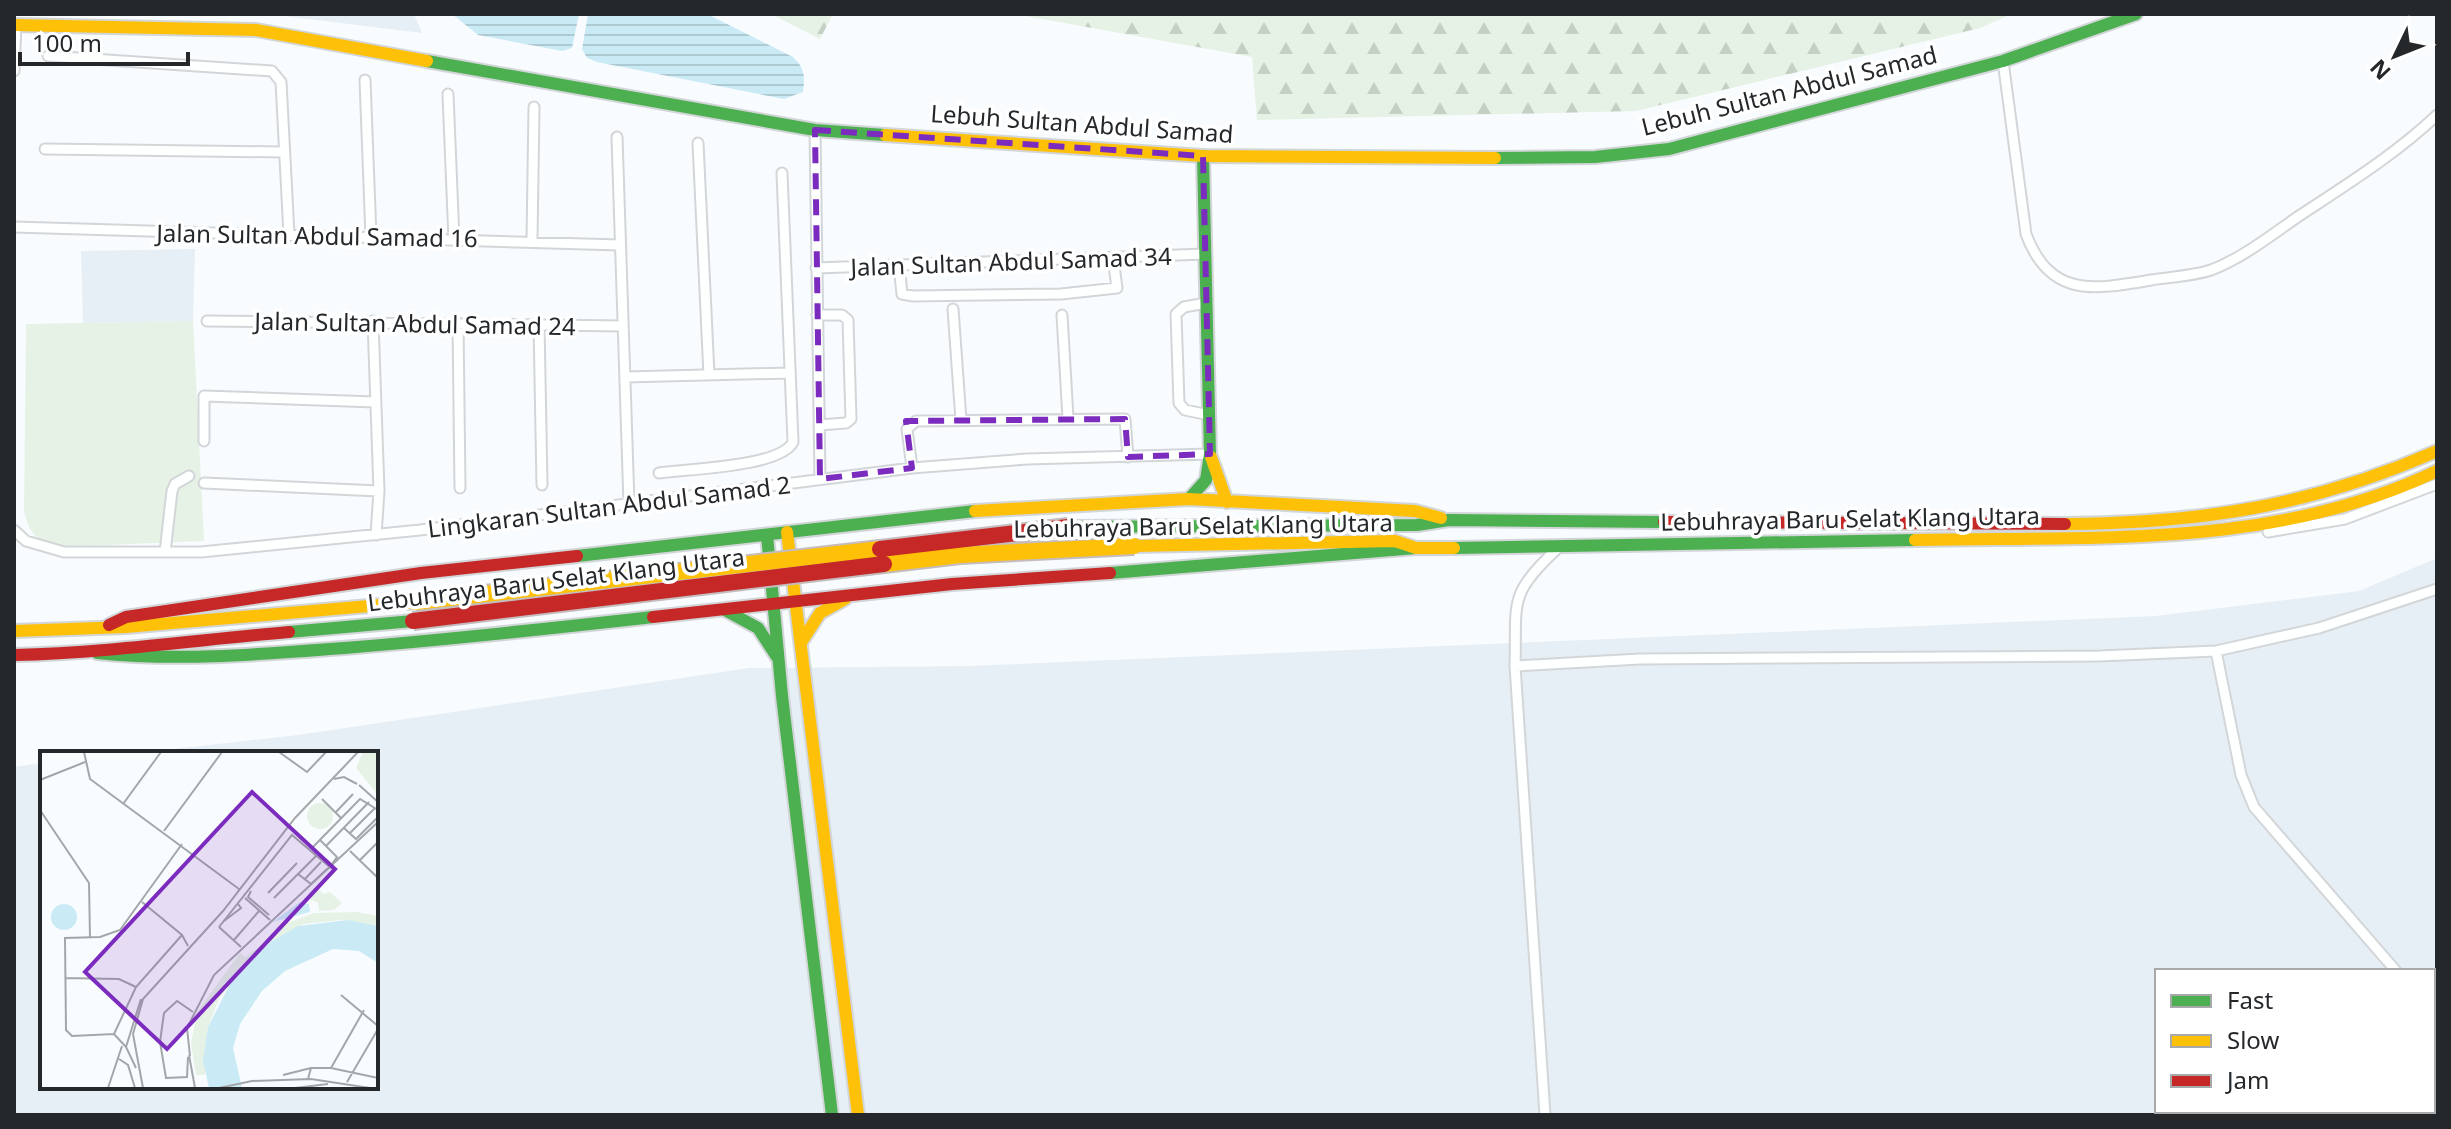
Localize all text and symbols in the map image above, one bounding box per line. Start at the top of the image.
scale bar [20,16,188,66]
north arrow [2355,16,2435,96]
text: 100 m [32,26,102,59]
street label: Lebuh Sultan Abdul Samad [1638,37,1940,143]
text: N [2363,54,2397,87]
street label: Lebuh Sultan Abdul Samad [929,96,1235,150]
street label: Jalan Sultan Abdul Samad 16 [154,216,478,254]
street label: Jalan Sultan Abdul Samad 34 [848,239,1172,283]
street label: Jalan Sultan Abdul Samad 24 [252,304,576,342]
street label: Lingkaran Sultan Abdul Samad 2 [426,467,792,545]
street label: Lebuhraya Baru Selat Klang Utara [1660,498,2040,538]
street label: Lebuhraya Baru Selat Klang Utara [1013,505,1393,545]
street label: Lebuhraya Baru Selat Klang Utara [366,539,746,619]
inset map [40,751,378,1089]
legend [2155,969,2435,1113]
text: Fast [2227,983,2273,1016]
text: Slow [2227,1023,2279,1056]
text: Jam [2225,1063,2269,1096]

